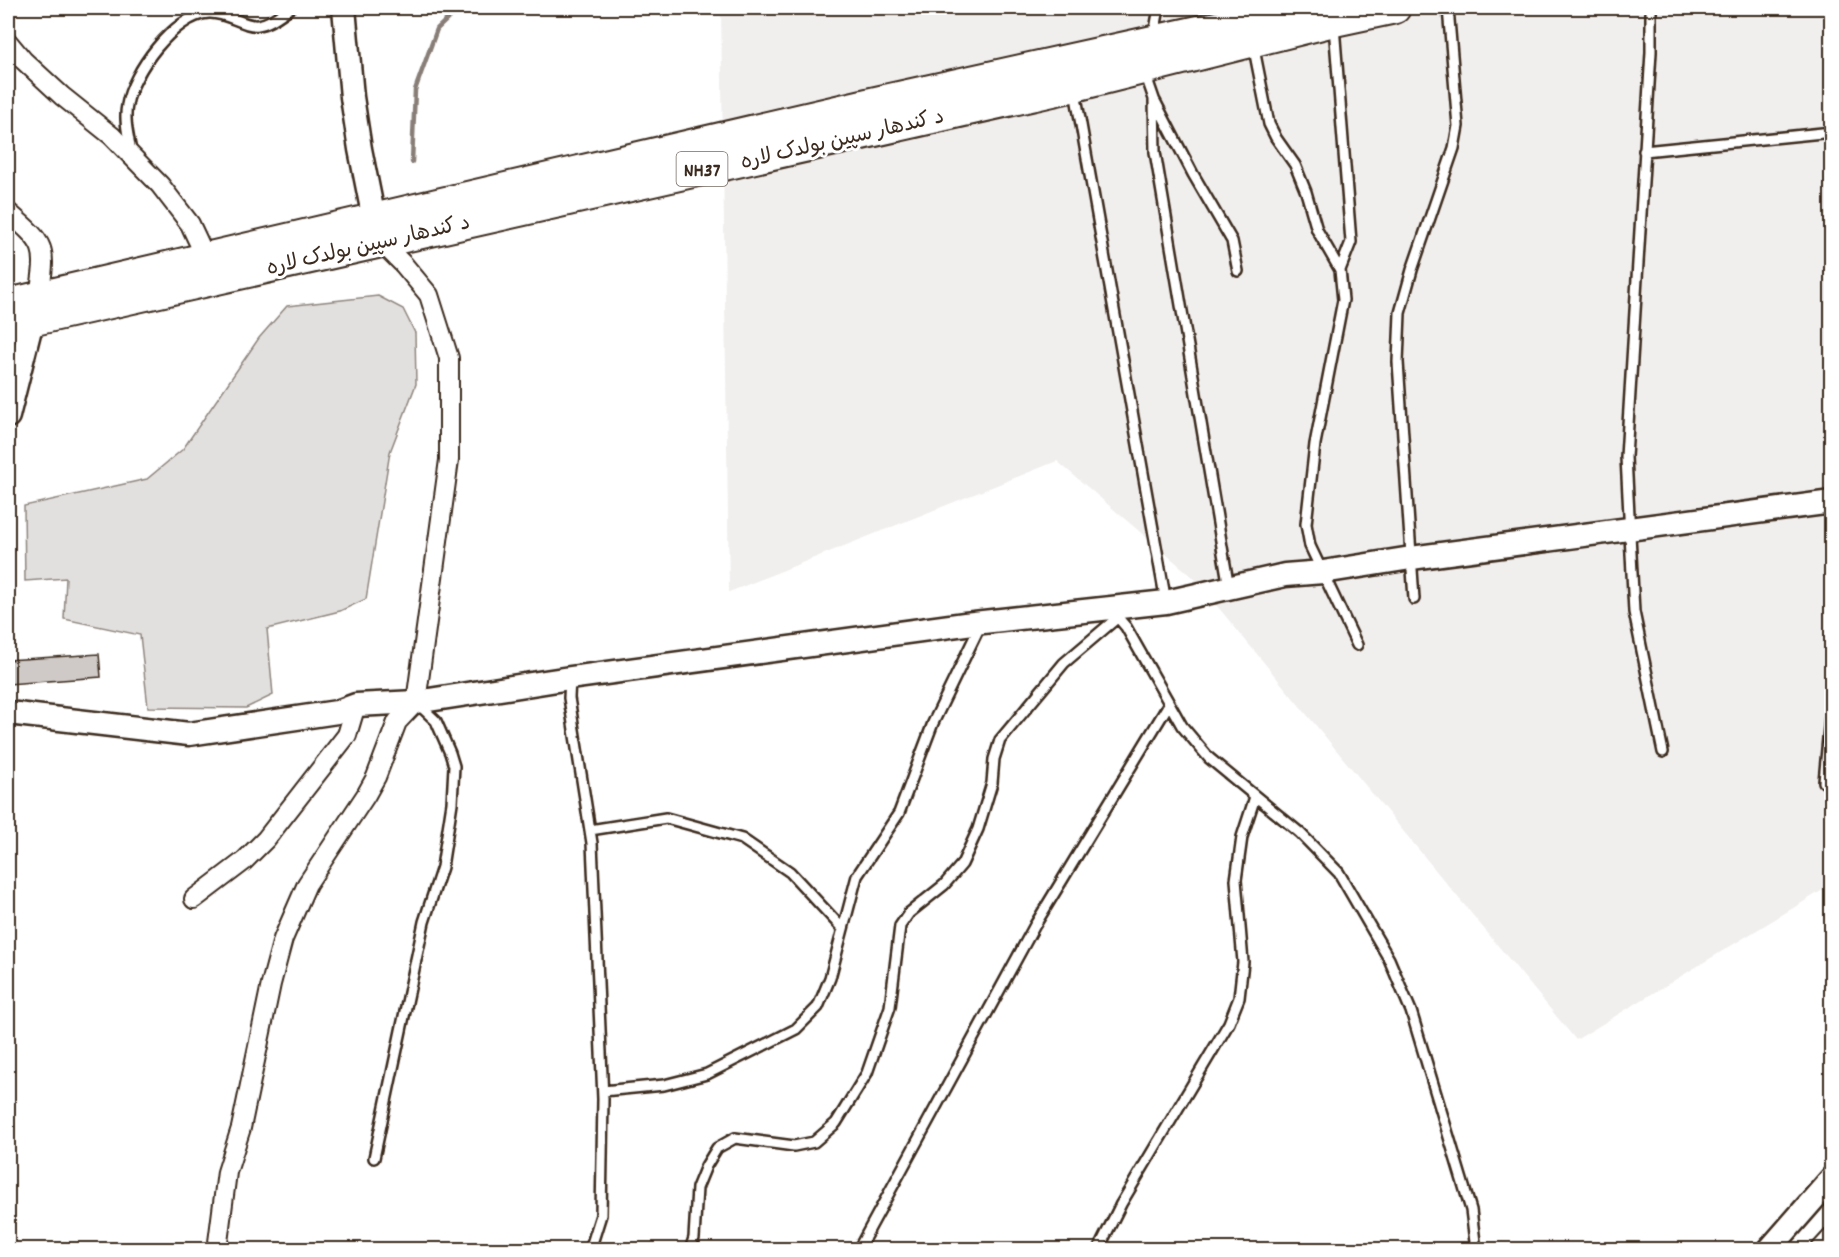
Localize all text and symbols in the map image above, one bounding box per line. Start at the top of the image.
street label: د کندهار سپین بولدک لاره [738,103,947,179]
road number: NH37 [676,152,728,186]
street label: د کندهار سپین بولدک لاره [264,209,473,285]

